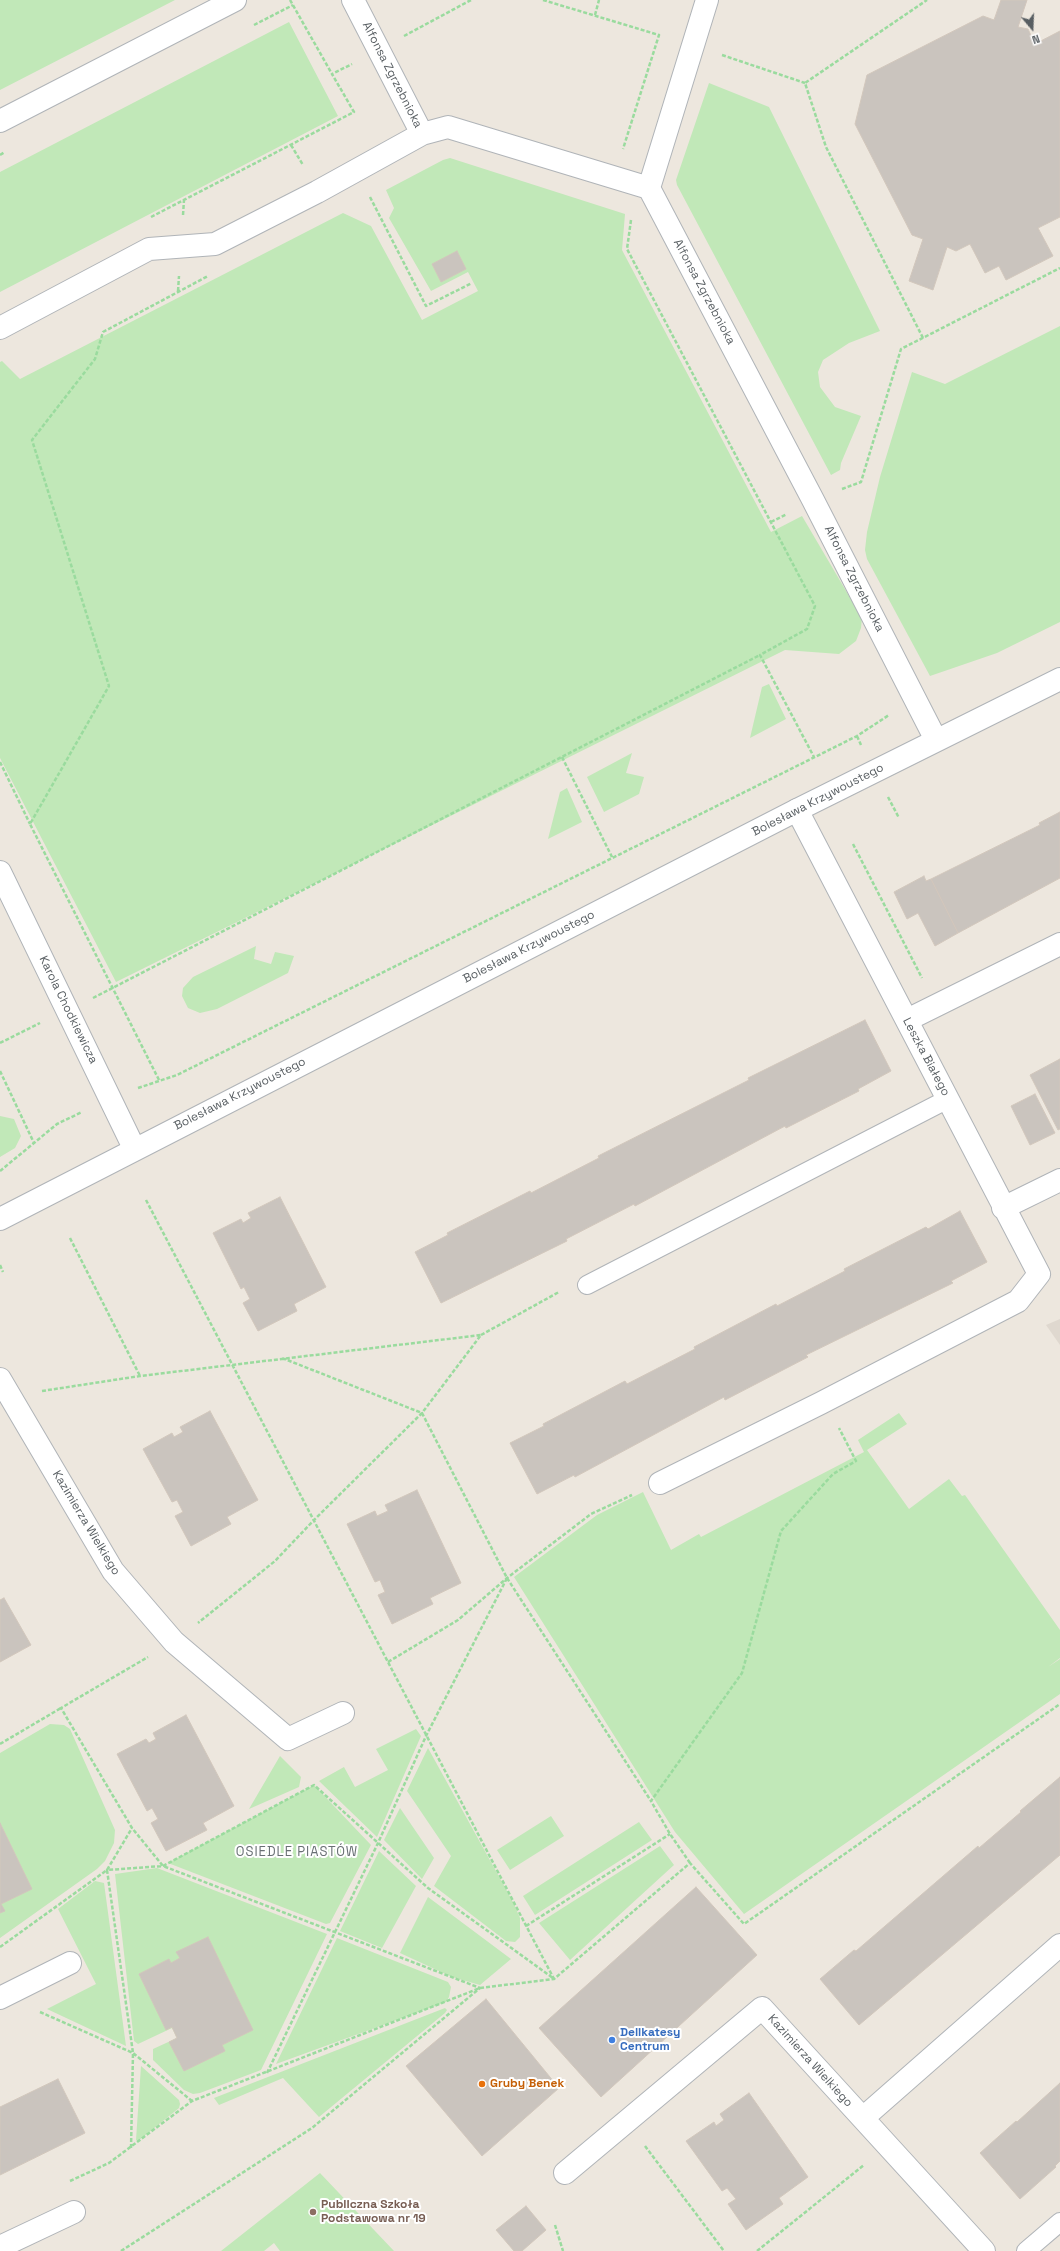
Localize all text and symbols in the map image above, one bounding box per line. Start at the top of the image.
north arrow [1012,8,1052,48]
street label: Alfonsa Zgrzebnioka [359,19,425,131]
text: N [1030,32,1042,47]
street label: Alfonsa Zgrzebnioka [670,237,738,347]
street label: Alfonsa Zgrzebnioka [821,523,887,635]
street label: Bolesława Krzywoustego [750,760,886,840]
street label: Bolesława Krzywoustego [461,907,597,987]
street label: Karola Chodkiewicza [36,954,100,1066]
street label: Leszka Białego [899,1015,953,1099]
street label: Bolesława Krzywoustego [172,1054,308,1134]
street label: Kazimierza Wielkiego [49,1468,123,1578]
district label: OSIEDLE PIASTÓW [236,1844,358,1860]
street label: Kazimierza Wielkiego [765,2012,855,2110]
place label: Delikatesy Centrum [620,2026,680,2054]
marker: Delikatesy Centrum [607,2035,617,2045]
place label: Gruby Benek [490,2077,564,2091]
marker: Gruby Benek [477,2079,487,2089]
place label: Publiczna Szkoła Podstawowa nr 19 [321,2198,426,2226]
marker: Publiczna Szkoła Podstawowa nr 19 [308,2207,318,2217]

